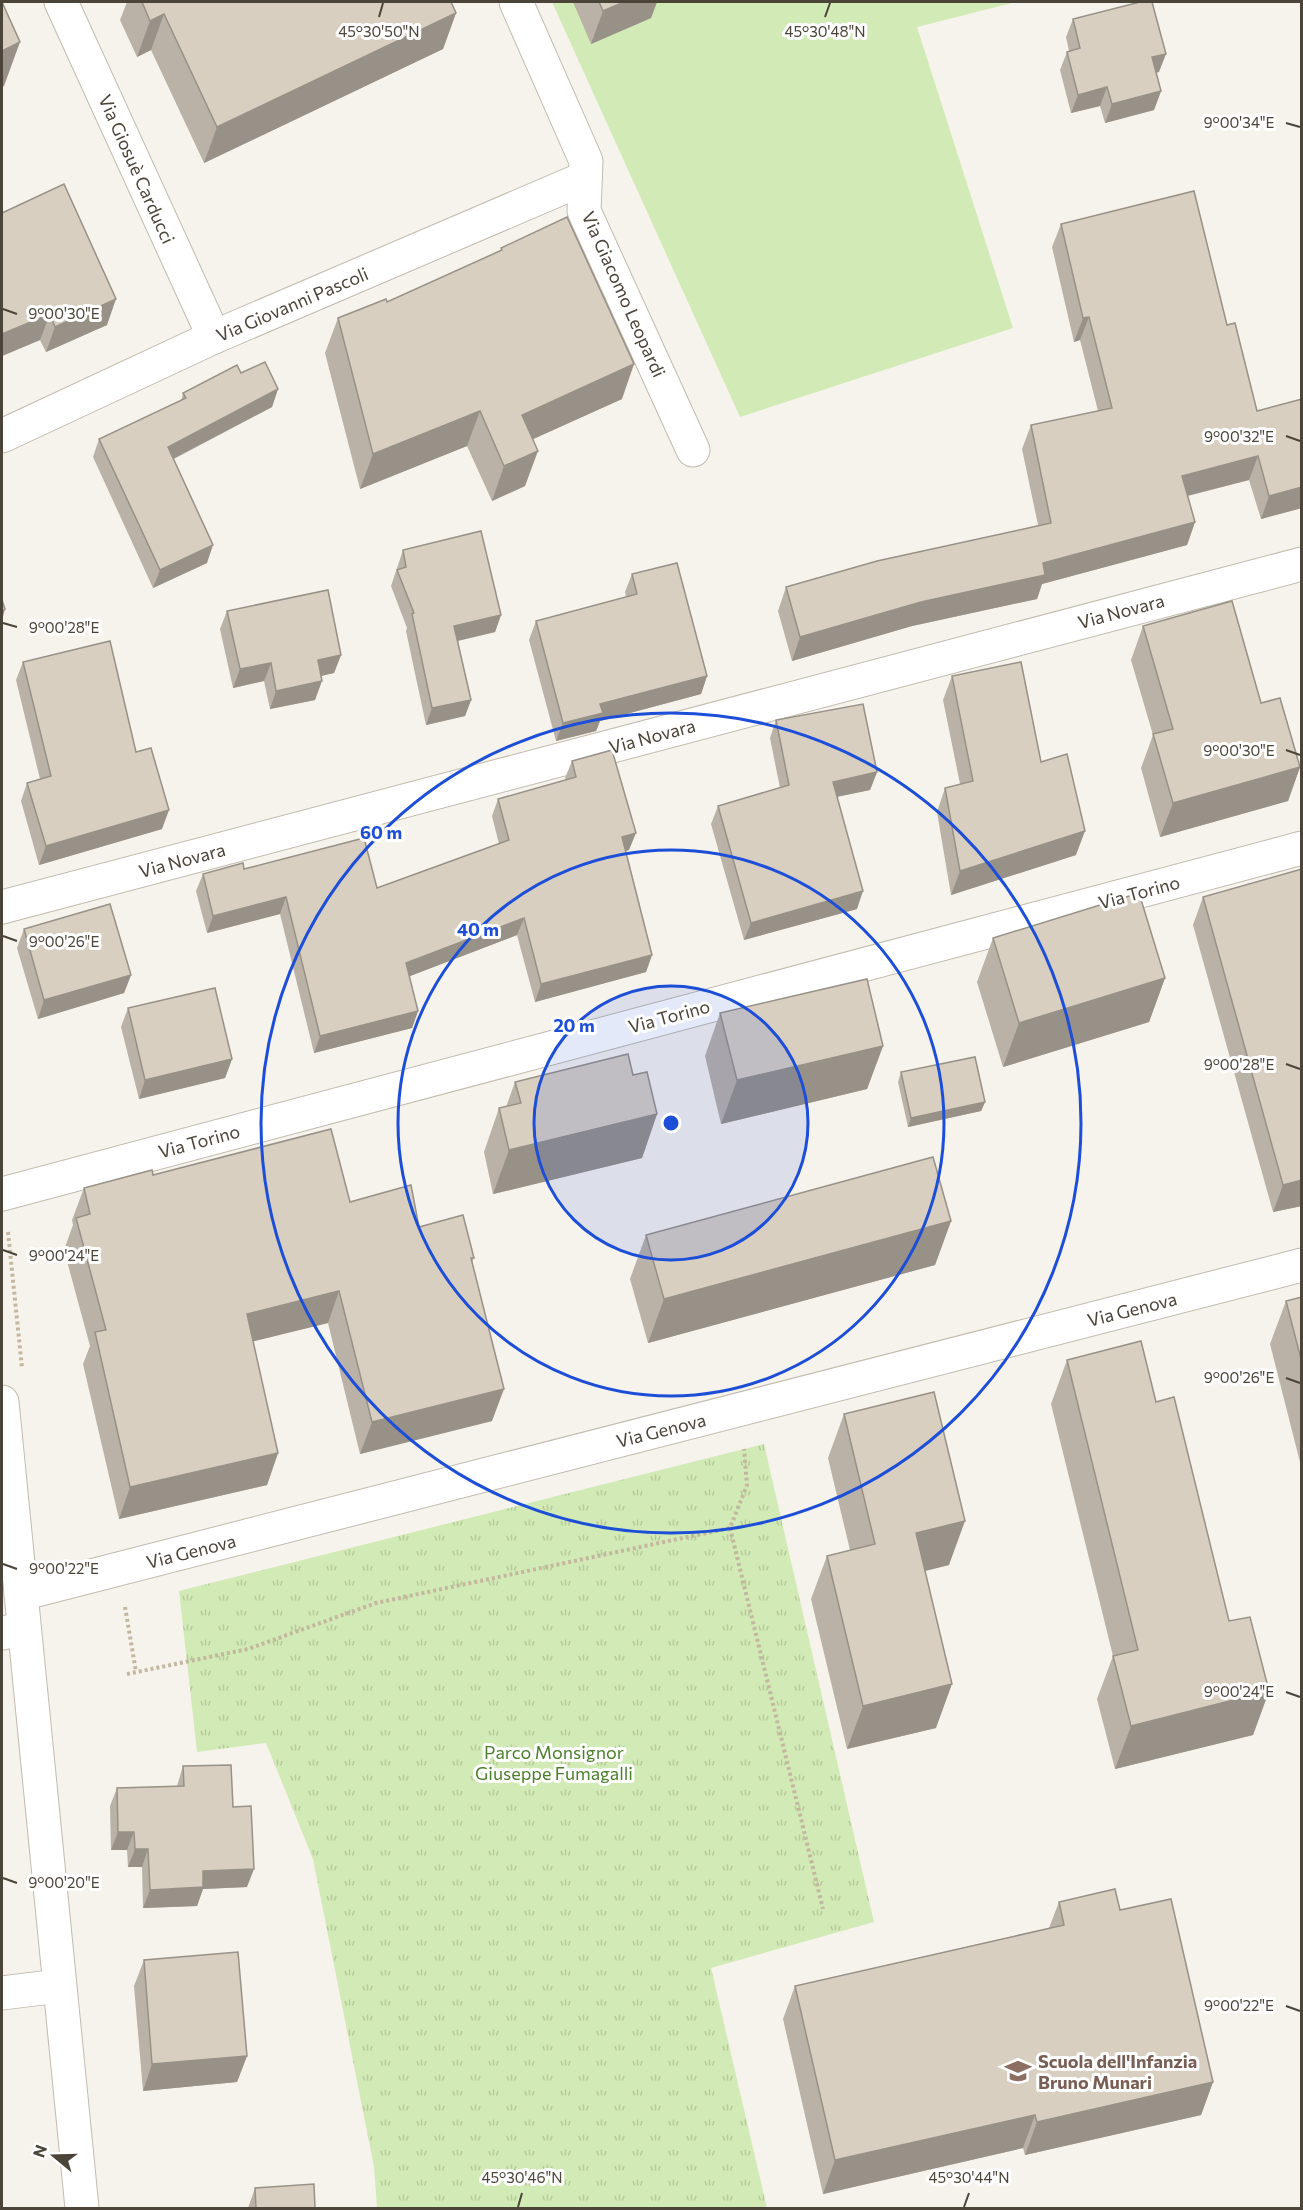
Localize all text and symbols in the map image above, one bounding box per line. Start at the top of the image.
text: 45°30'50"N [338,22,420,40]
text: 45°30'48"N [784,22,866,40]
street label: Via Giosuè Carducci [94,91,180,247]
text: 9°00'34"E [1204,113,1274,131]
street label: Via Giacomo Leopardi [578,208,670,380]
street label: Via Giovanni Pascoli [213,262,371,346]
text: 9°00'30"E [28,304,100,322]
text: 9°00'32"E [1204,427,1274,445]
street label: Via Novara [1075,589,1167,633]
text: 9°00'28"E [29,618,99,636]
street label: Via Novara [606,714,698,758]
text: 9°00'30"E [1203,741,1275,759]
text: 60 m [360,821,402,843]
street label: Via Novara [136,838,228,882]
street label: Via Torino [1096,871,1182,913]
text: 40 m [457,918,499,940]
text: 9°00'26"E [29,932,99,950]
street label: Via Torino [626,995,712,1037]
text: 20 m [553,1014,595,1036]
text: 9°00'28"E [1204,1055,1274,1073]
centre of rings [661,1113,681,1133]
street label: Via Torino [156,1120,242,1162]
text: 9°00'24"E [29,1246,99,1264]
street label: Via Genova [1085,1287,1179,1331]
text: 9°00'26"E [1204,1368,1274,1386]
street label: Via Genova [614,1408,708,1452]
street label: Via Genova [144,1529,238,1573]
text: 9°00'22"E [29,1559,99,1577]
text: 9°00'24"E [1204,1682,1274,1700]
park label: Parco Monsignor Giuseppe Fumagalli [475,1741,633,1784]
text: 9°00'20"E [28,1873,100,1891]
text: 9°00'22"E [1204,1996,1274,2014]
place label: Scuola dell'Infanzia Bruno Munari [1038,2050,1197,2093]
school or university icon: Scuola dell'Infanzia Bruno Munari [1003,2056,1033,2086]
north arrow [24,2126,84,2186]
text: N [28,2142,50,2160]
text: 45°30'46"N [481,2168,563,2186]
text: 45°30'44"N [929,2168,1009,2186]

